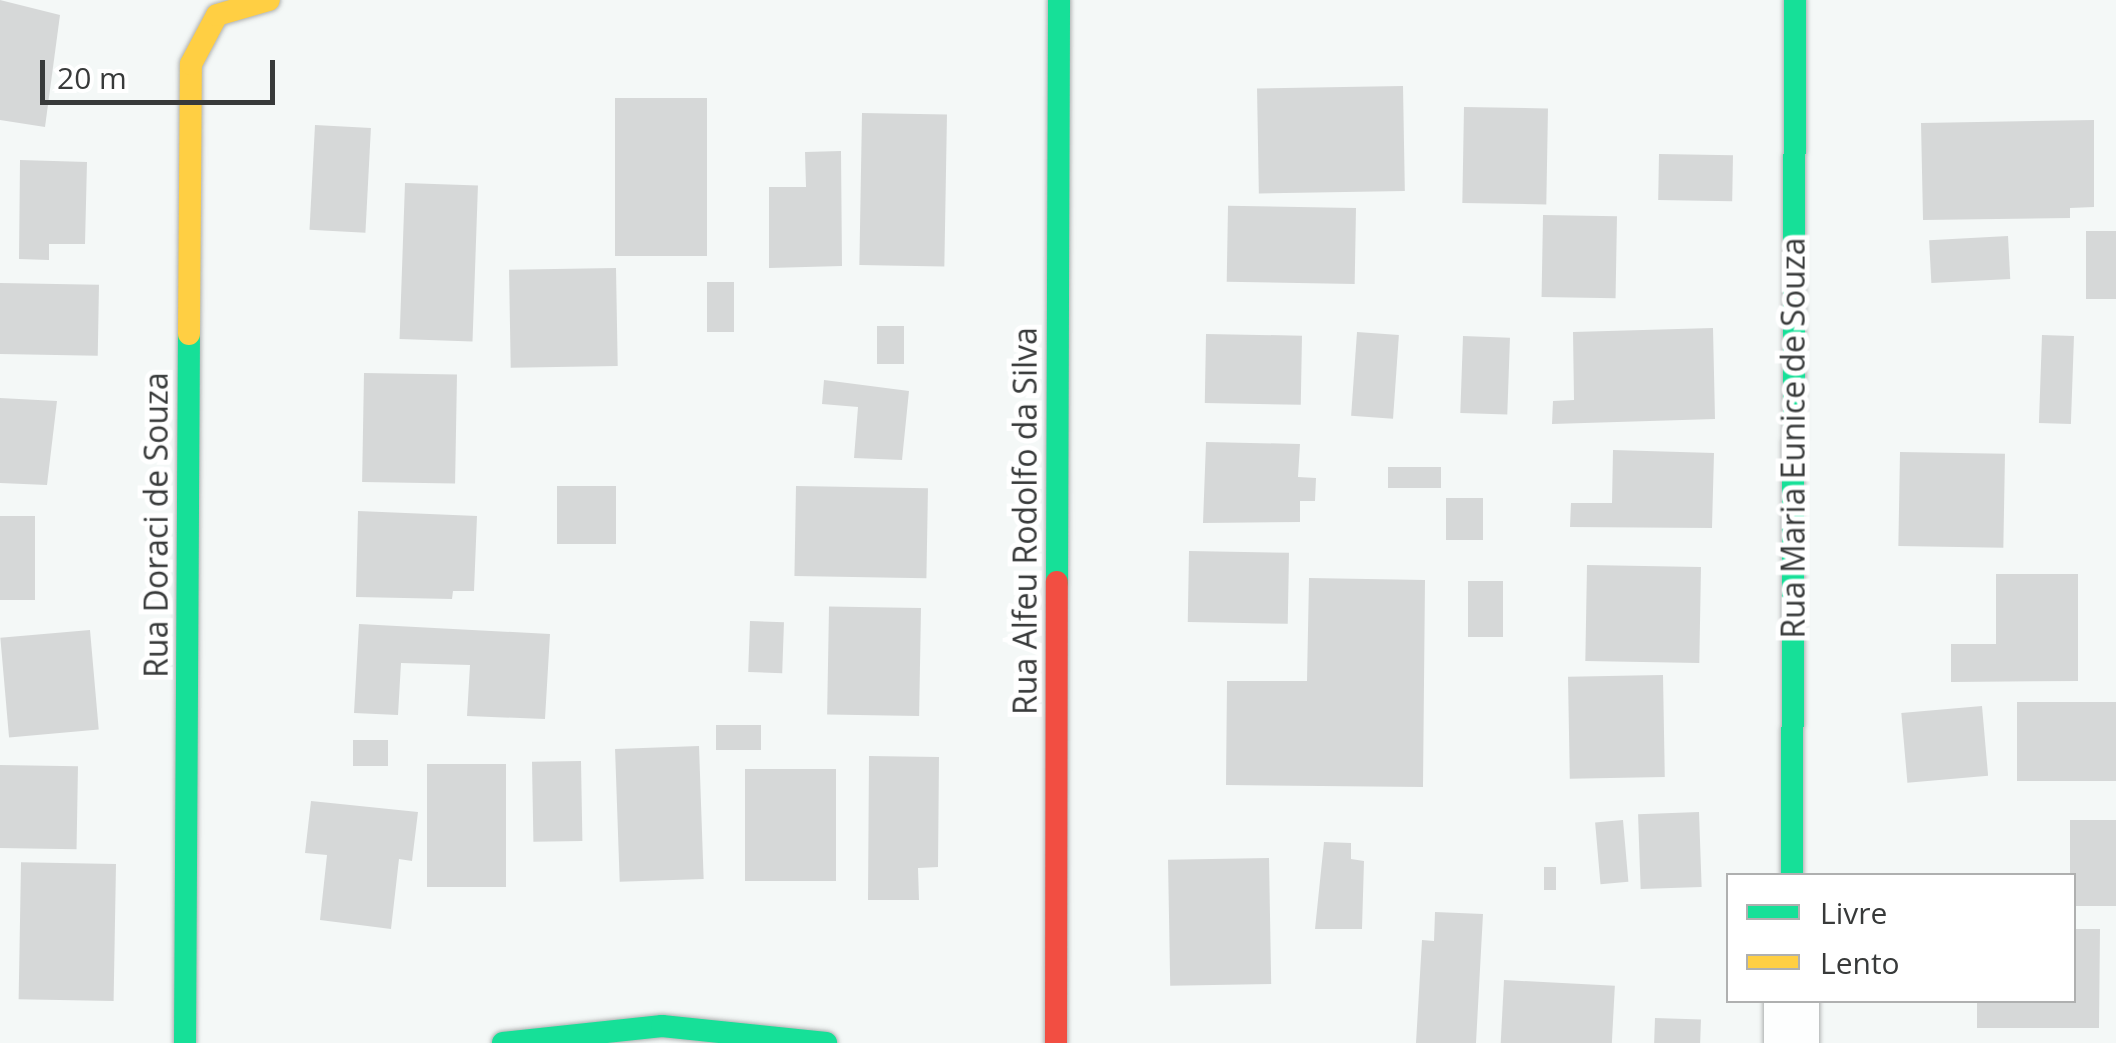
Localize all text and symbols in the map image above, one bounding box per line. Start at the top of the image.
scale bar [45,40,280,102]
text: 20 m [57,57,127,98]
street label: Rua Maria Eunice de Souza [1774,237,1812,639]
street label: Rua Alfeu Rodolfo da Silva [1006,327,1044,715]
street label: Rua Doraci de Souza [137,372,175,678]
legend [1726,873,2076,1003]
text: Livre [1820,892,1887,933]
text: Lento [1820,942,1900,983]

